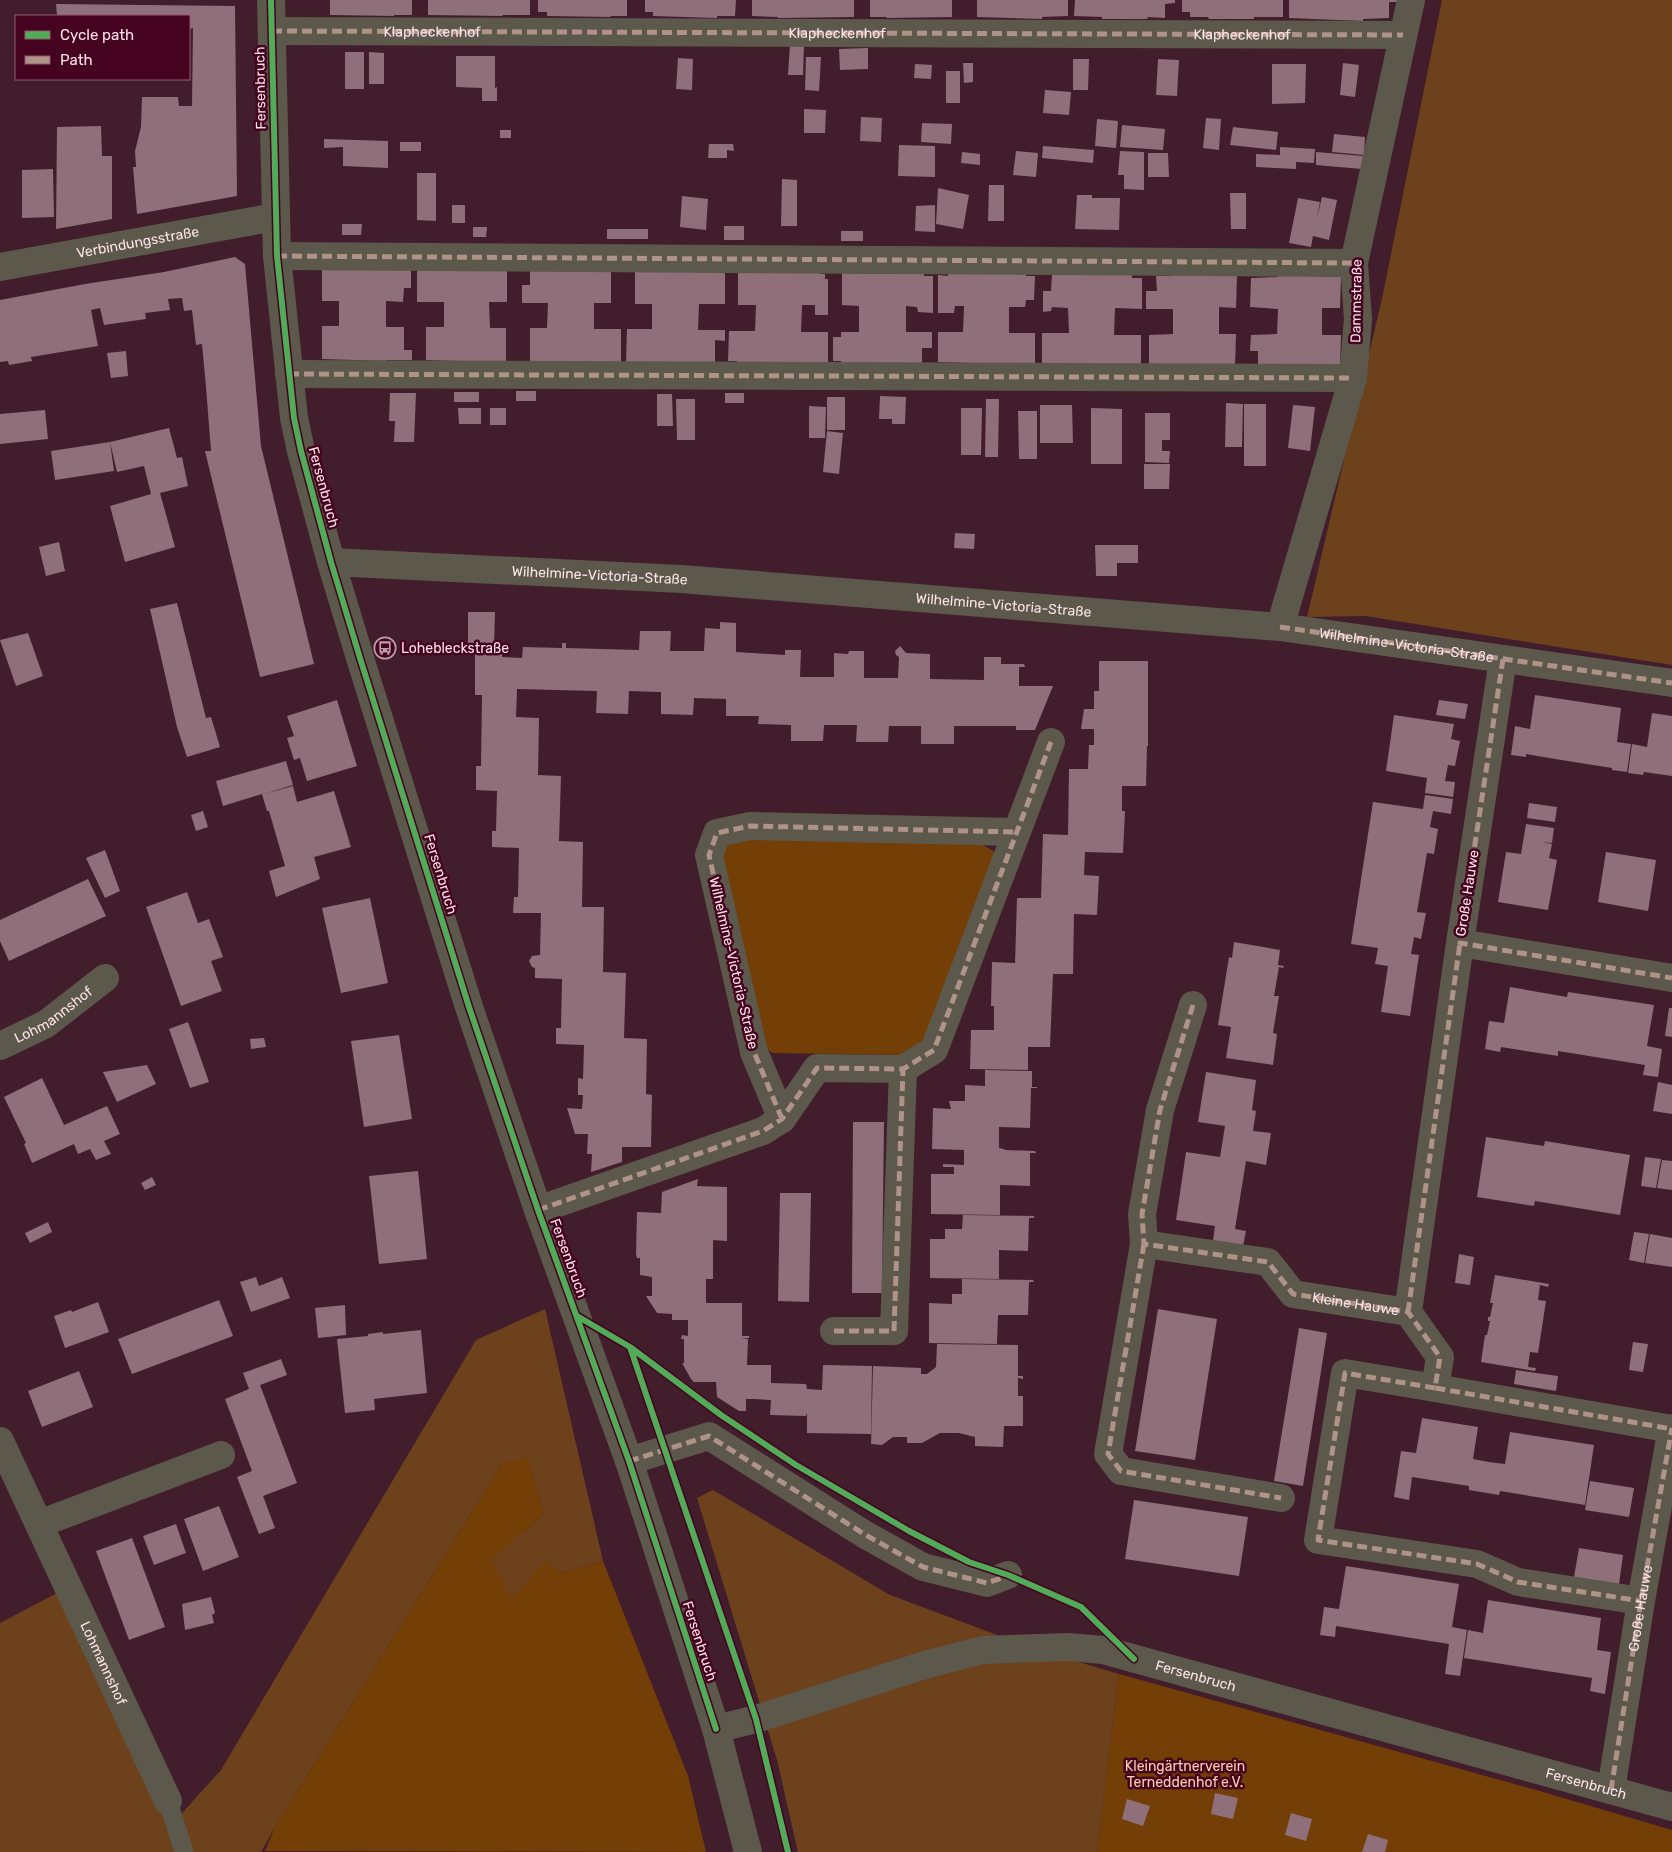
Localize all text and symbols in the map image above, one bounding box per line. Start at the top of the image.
legend [15,15,190,80]
street label: Klapheckenhof [383,23,481,41]
street label: Klapheckenhof [788,25,886,42]
text: Cycle path [60,26,134,44]
street label: Klapheckenhof [1193,26,1291,44]
street label: Fersenbruch [251,46,270,130]
text: Path [60,51,93,69]
street label: Verbindungsstraße [75,223,201,262]
street label: Dammstraße [1347,259,1366,343]
street label: Fersenbruch [305,445,342,529]
street label: Wilhelmine-Victoria-Straße [511,563,688,589]
street label: Wilhelmine-Victoria-Straße [915,590,1092,621]
street label: Wilhelmine-Victoria-Straße [1318,625,1495,666]
bus stop icon: Lohebleckstraße [373,636,397,660]
place label: Lohebleckstraße [401,640,509,657]
street label: Fersenbruch [420,832,461,916]
street label: Große Hauwe [1452,848,1483,938]
street label: Wilhelmine-Victoria-Straße [705,875,762,1051]
street label: Lohmannshof [12,983,96,1047]
street label: Fersenbruch [546,1216,591,1300]
street label: Kleine Hauwe [1311,1289,1400,1320]
street label: Große Hauwe [1625,1564,1656,1653]
street label: Fersenbruch [679,1599,720,1683]
street label: Lohmannshof [76,1619,130,1708]
street label: Fersenbruch [1153,1657,1238,1695]
park label: Kleingärtnerverein Terneddenhof e.V. [1125,1758,1245,1791]
street label: Fersenbruch [1544,1765,1628,1803]

